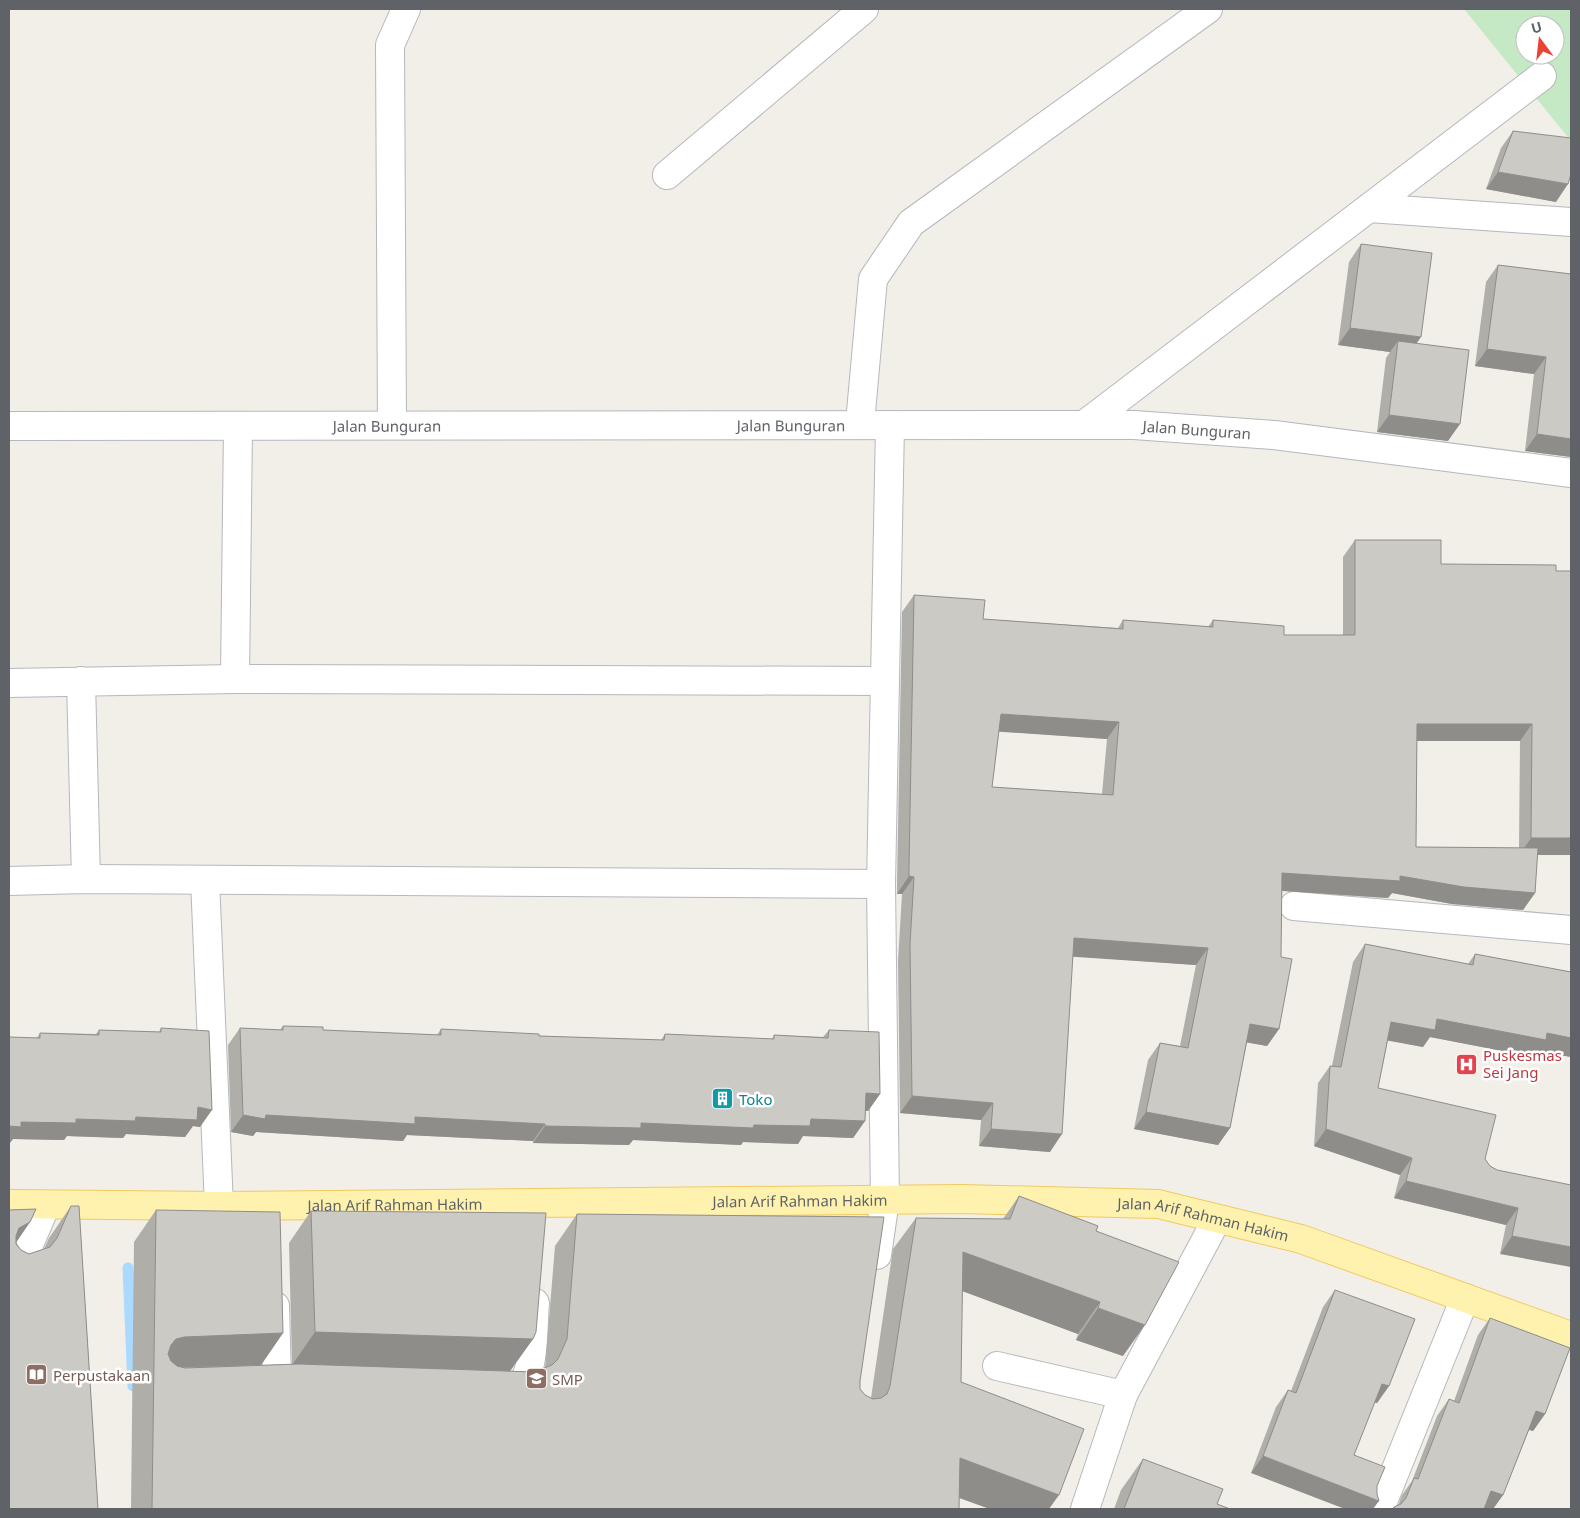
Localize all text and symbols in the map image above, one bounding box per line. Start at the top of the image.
north arrow [1515,15,1565,65]
text: U [1529,16,1544,38]
street label: Jalan Bunguran [735,415,845,435]
street label: Jalan Bunguran [331,416,441,436]
street label: Jalan Bunguran [1140,416,1252,443]
place label: Puskesmas Sei Jang [1483,1045,1562,1082]
hospital icon: Puskesmas Sei Jang [1455,1052,1479,1076]
building icon: Toko [711,1087,735,1111]
place label: Toko [739,1089,772,1109]
street label: Jalan Arif Rahman Hakim [710,1190,888,1211]
street label: Jalan Arif Rahman Hakim [1115,1193,1291,1246]
street label: Jalan Arif Rahman Hakim [305,1194,483,1215]
library icon: Perpustakaan [25,1363,49,1387]
place label: Perpustakaan [53,1365,150,1385]
school or university icon: SMP [524,1367,548,1391]
place label: SMP [552,1369,583,1389]

